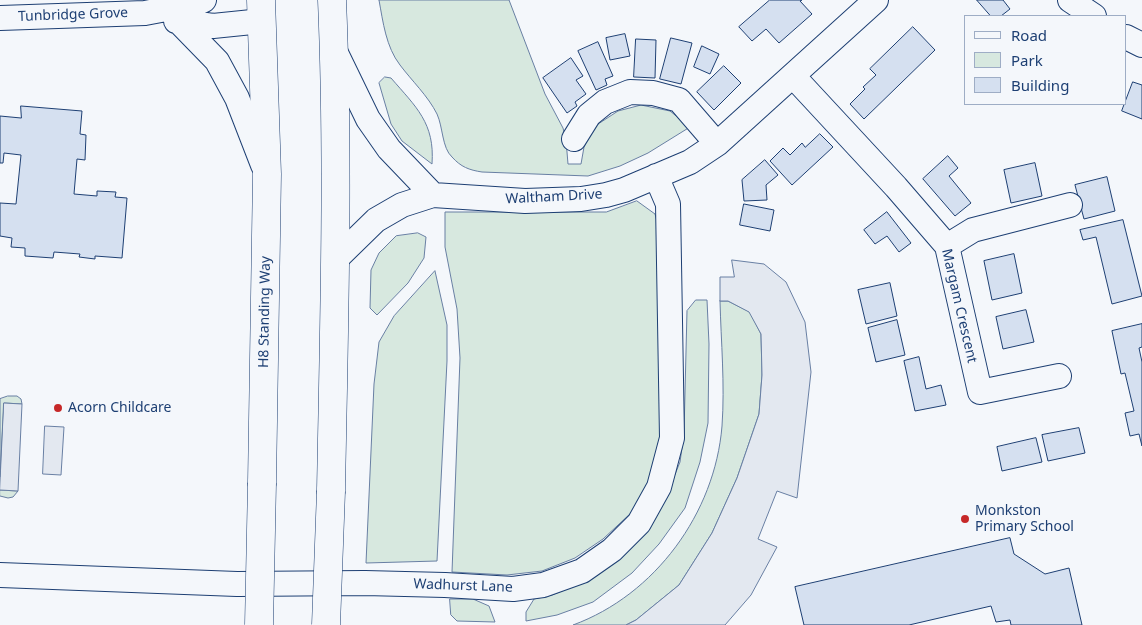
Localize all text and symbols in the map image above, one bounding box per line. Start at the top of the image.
street label: Tunbridge Grove [18,5,128,25]
legend [964,15,1127,105]
text: Road [1011,25,1047,45]
text: Park [1011,50,1043,70]
text: Building [1011,75,1069,95]
street label: Waltham Drive [505,186,603,208]
street label: Margam Crescent [938,247,980,365]
street label: H8 Standing Way [256,256,274,368]
place label: Acorn Childcare [68,400,172,416]
marker: Acorn Childcare [52,402,64,414]
place label: Monkston Primary School [975,503,1074,536]
marker: Monkston Primary School [959,513,971,525]
street label: Wadhurst Lane [413,576,513,596]

